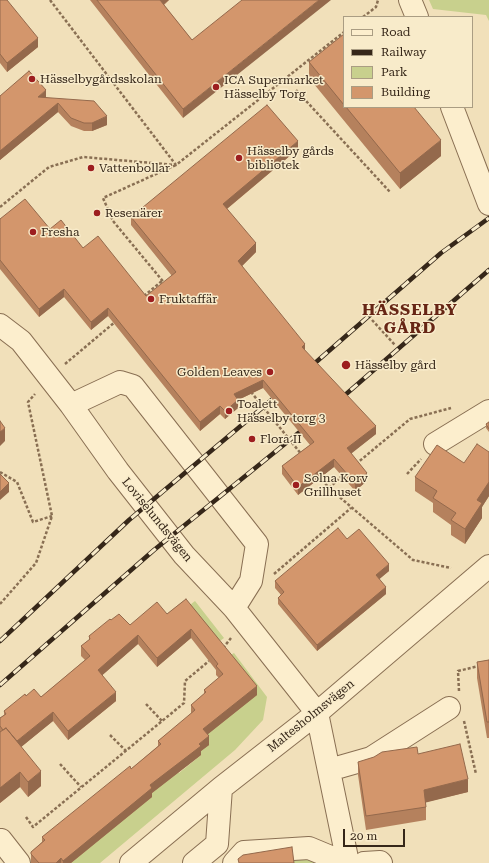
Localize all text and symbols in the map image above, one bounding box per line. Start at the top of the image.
legend [343,16,473,108]
text: Road [381,25,410,39]
text: Railway [381,45,426,59]
text: Park [381,65,407,79]
place label: Hässelbygårdsskolan [40,72,162,86]
place label: ICA Supermarket Hässelby Torg [224,73,324,101]
marker: Hässelbygårdsskolan [27,74,37,84]
marker: ICA Supermarket Hässelby Torg [211,82,221,92]
text: Building [381,85,430,99]
place label: Hässelby gårds bibliotek [247,144,334,172]
marker: Hässelby gårds bibliotek [234,153,244,163]
place label: Vattenbollar [99,161,170,175]
marker: Vattenbollar [86,163,96,173]
place label: Resenärer [105,206,163,220]
marker: Resenärer [92,208,102,218]
place label: Fresha [41,225,79,239]
marker: Fresha [28,227,38,237]
place label: Fruktaffär [159,292,217,306]
marker: Fruktaffär [146,294,156,304]
district label: HÄSSELBY GÅRD [362,300,458,338]
place label: Hässelby gård [355,358,436,372]
marker: Hässelby gård [340,359,352,371]
place label: Golden Leaves [177,365,262,379]
marker: Golden Leaves [265,367,275,377]
place label: Toalett Hässelby torg 3 [237,397,326,425]
marker: Toalett Hässelby torg 3 [224,406,234,416]
place label: Flora II [260,432,302,446]
marker: Flora II [247,434,257,444]
place label: Solna Korv Grillhuset [304,471,368,499]
street label: Loviselundsvägen [119,475,195,565]
marker: Solna Korv Grillhuset [291,480,301,490]
street label: Maltesholmsvägen [265,677,357,755]
scale bar [345,821,407,847]
text: 20 m [350,829,377,843]

